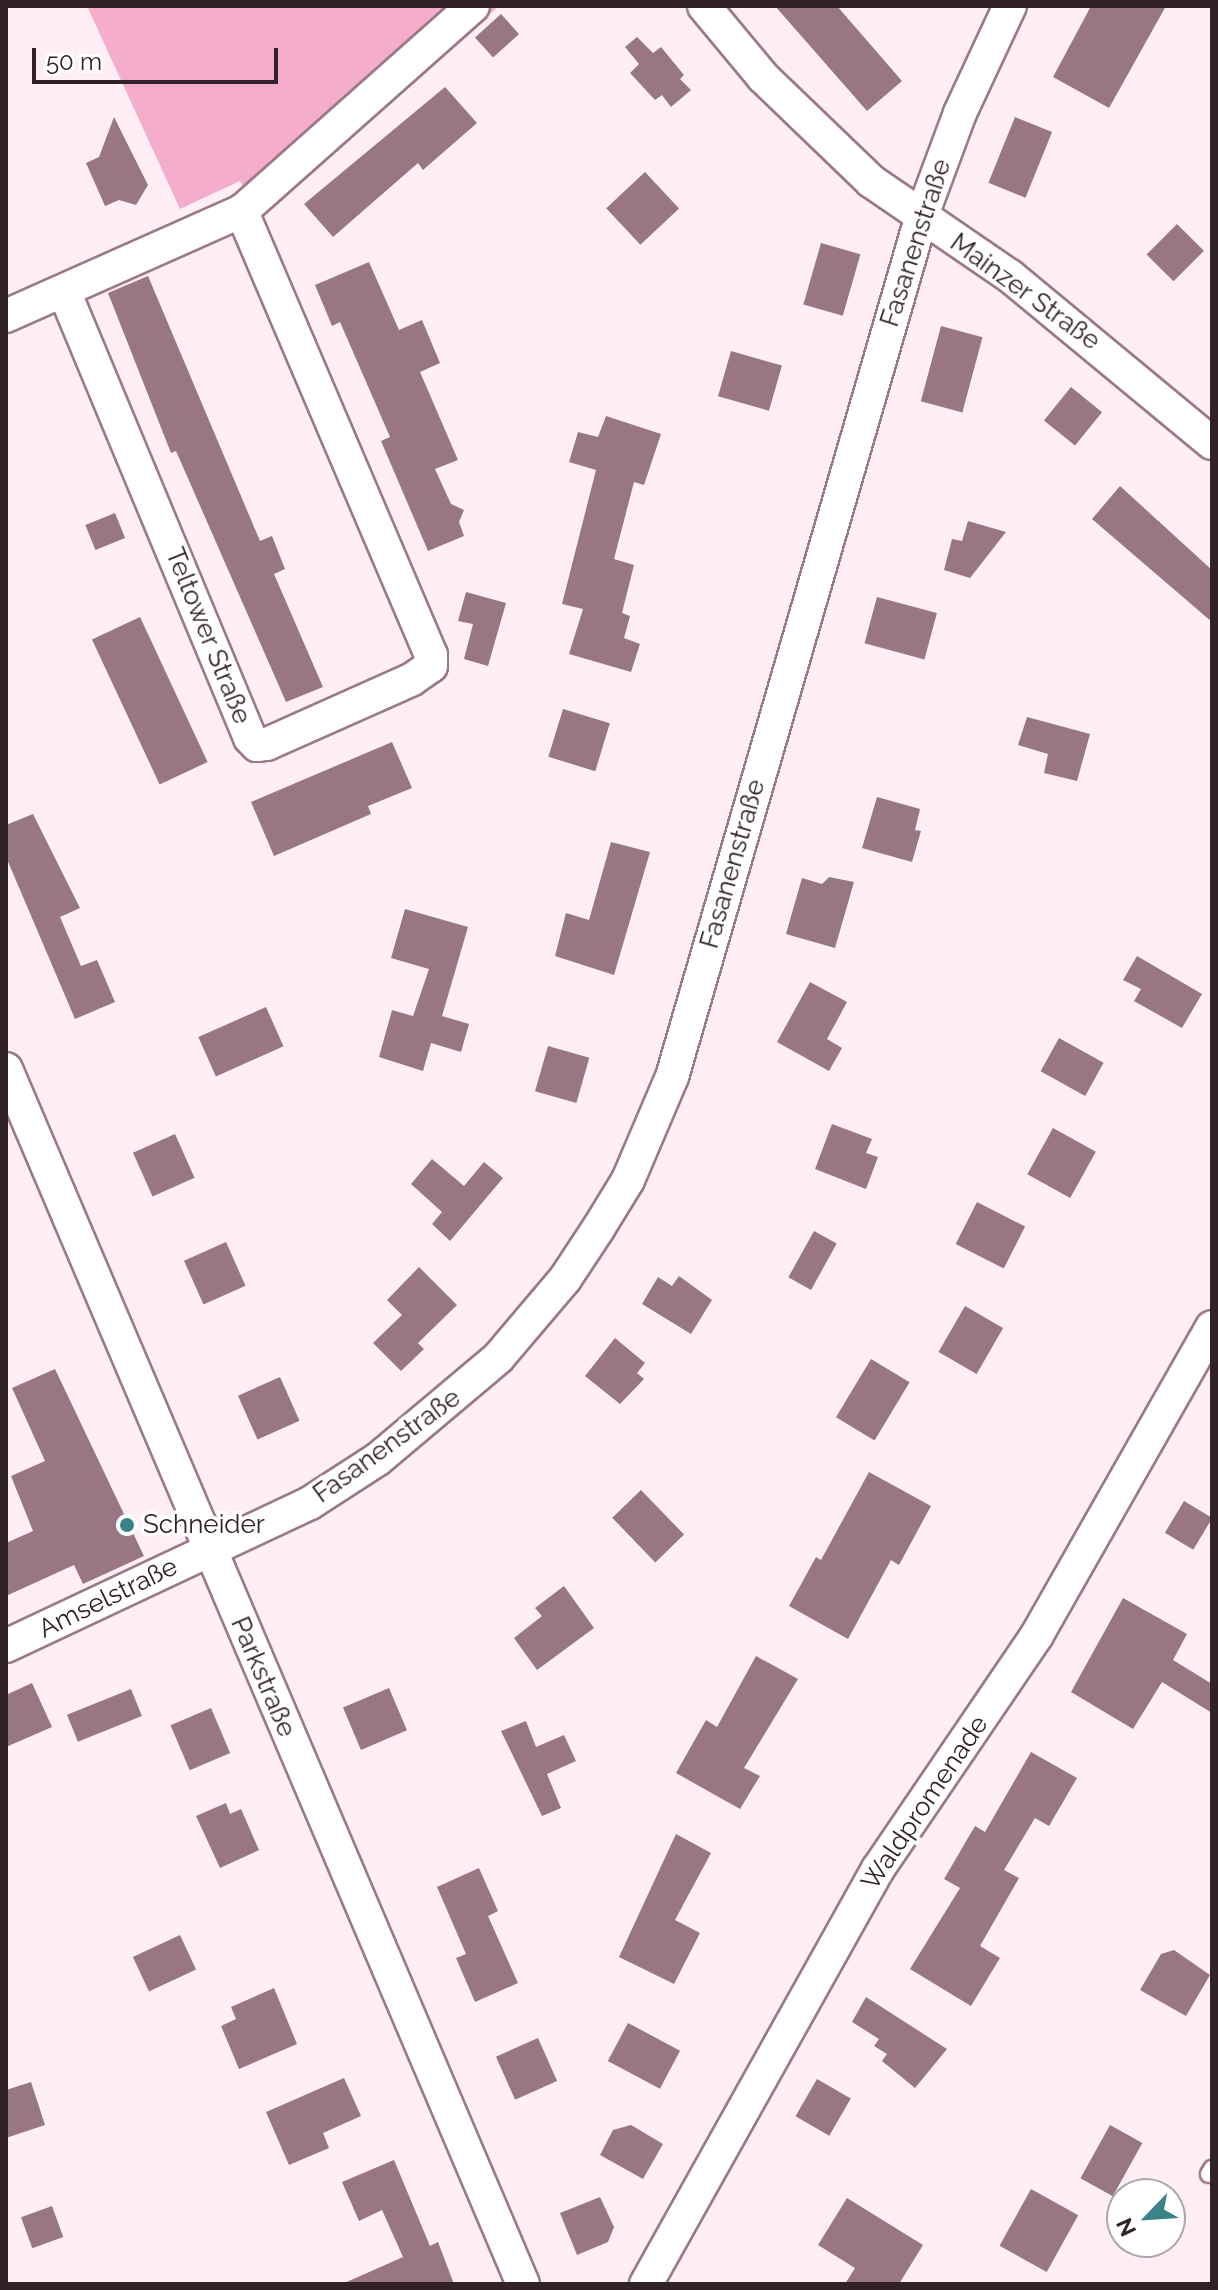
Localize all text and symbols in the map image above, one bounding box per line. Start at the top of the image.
scale bar [36,32,282,82]
text: 50 m [46,47,102,76]
street label: Fasanenstraße [874,155,958,331]
street label: Mainzer Straße [944,227,1106,357]
street label: Teltower Straße [158,543,258,729]
street label: Fasanenstraße [694,776,772,952]
street label: Fasanenstraße [307,1382,467,1510]
place label: Schneider [143,1509,265,1541]
marker: Schneider [118,1516,136,1534]
street label: Amselstraße [34,1551,182,1645]
street label: Parkstraße [224,1612,302,1742]
street label: Waldpromenade [855,1710,995,1896]
north arrow [1106,2178,1186,2258]
text: N [1111,2214,1141,2240]

